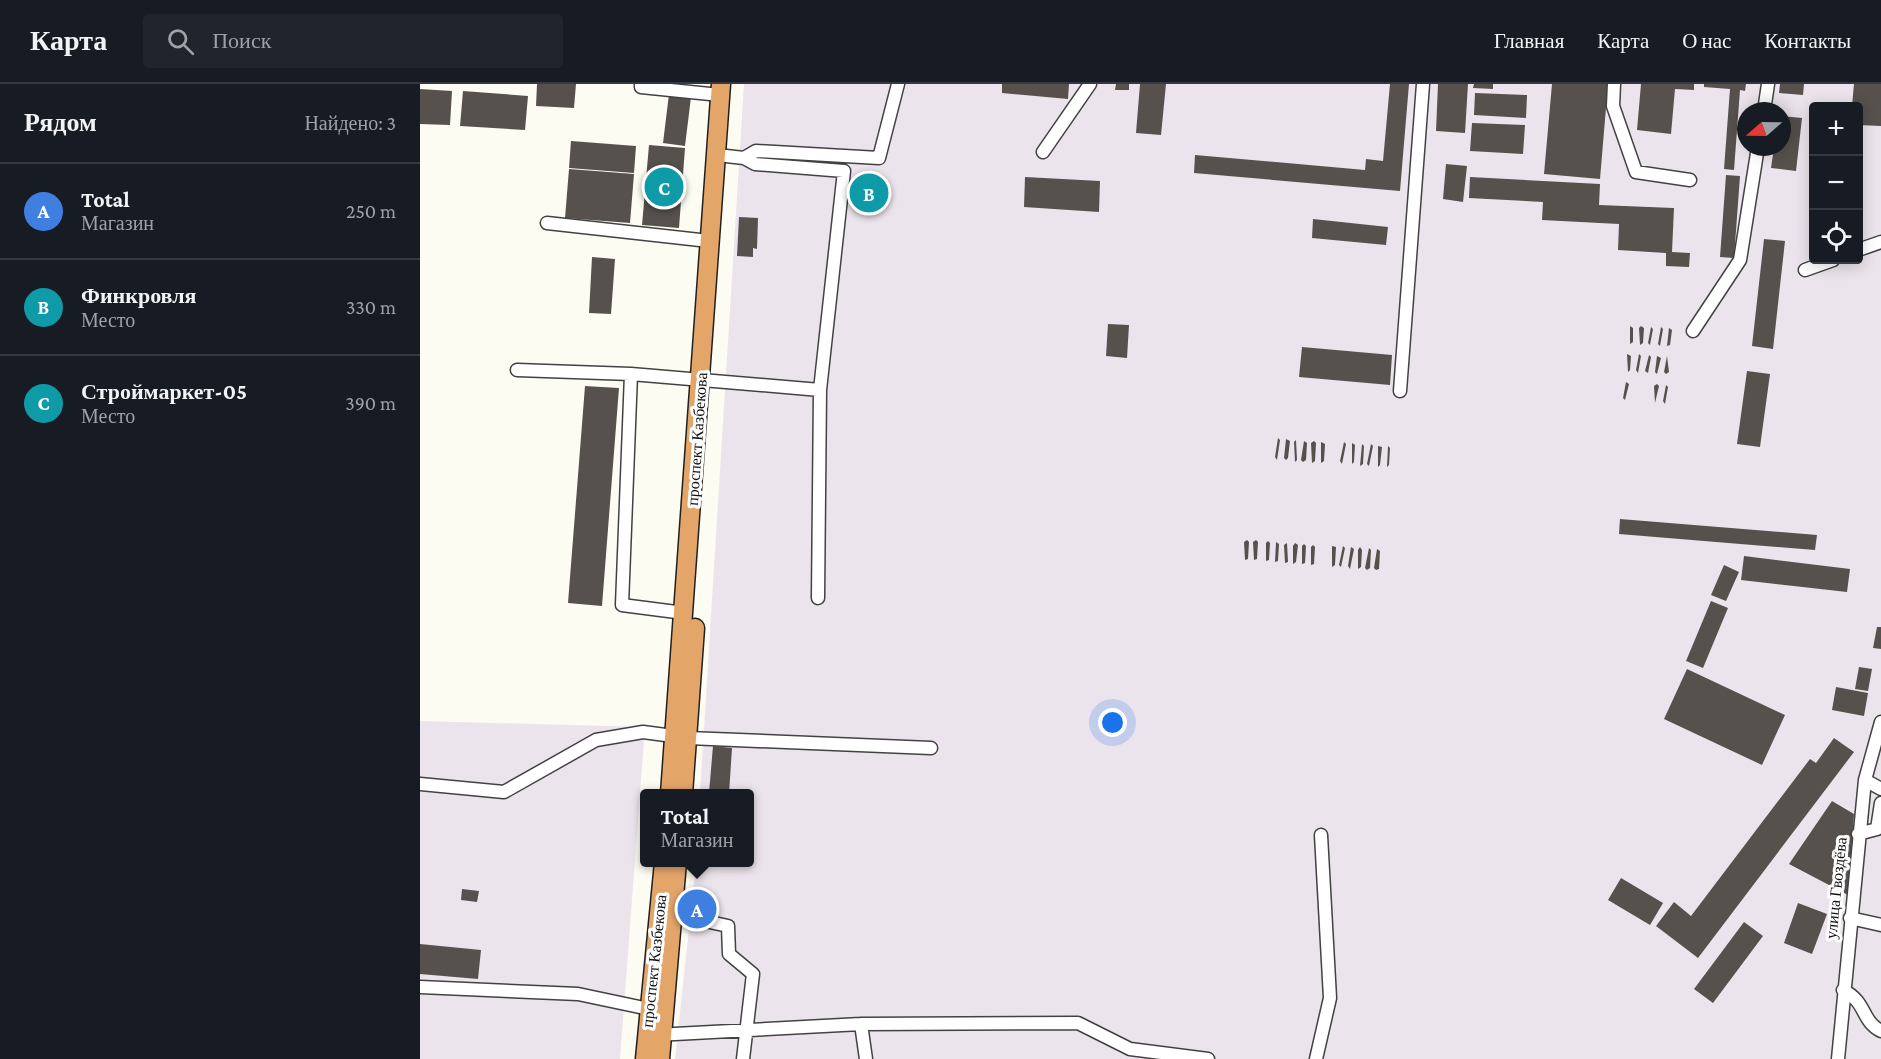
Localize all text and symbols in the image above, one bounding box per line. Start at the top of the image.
search box [143,14,563,68]
text: Карта [30,25,107,56]
icon: search [164,25,197,58]
text: Поиск [212,28,271,53]
text: Главная [1494,29,1564,53]
text: Карта [1597,29,1649,53]
text: О нас [1682,29,1731,53]
text: Контакты [1764,29,1851,53]
north arrow [1737,102,1791,156]
map controls [1809,102,1863,264]
button: + [1809,102,1863,156]
text: Рядом [24,108,97,137]
text: Найдено: 3 [304,112,396,134]
button: − [1809,156,1863,210]
pin: C [644,164,684,210]
pin: B [850,170,888,216]
text: Total [81,187,130,212]
text: A [38,200,49,222]
text: 250 m [346,200,396,222]
button: locate [1809,210,1863,264]
text: Магазин [81,212,154,234]
text: Финкровля [81,283,196,308]
text: B [38,296,49,318]
text: 330 m [346,296,396,318]
text: Место [81,309,135,331]
street label: проспект Казбекова [684,372,711,506]
text: Строймаркет-05 [81,379,247,404]
text: C [37,392,50,414]
text: 390 m [345,392,396,414]
text: Место [81,405,135,427]
your location [1098,708,1127,737]
popup [640,789,754,867]
text: Total [660,804,709,829]
text: Магазин [660,829,734,851]
street label: улица Гвоздёва [1822,836,1851,940]
pin: A [678,886,716,932]
street label: проспект Казбекова [639,894,670,1028]

